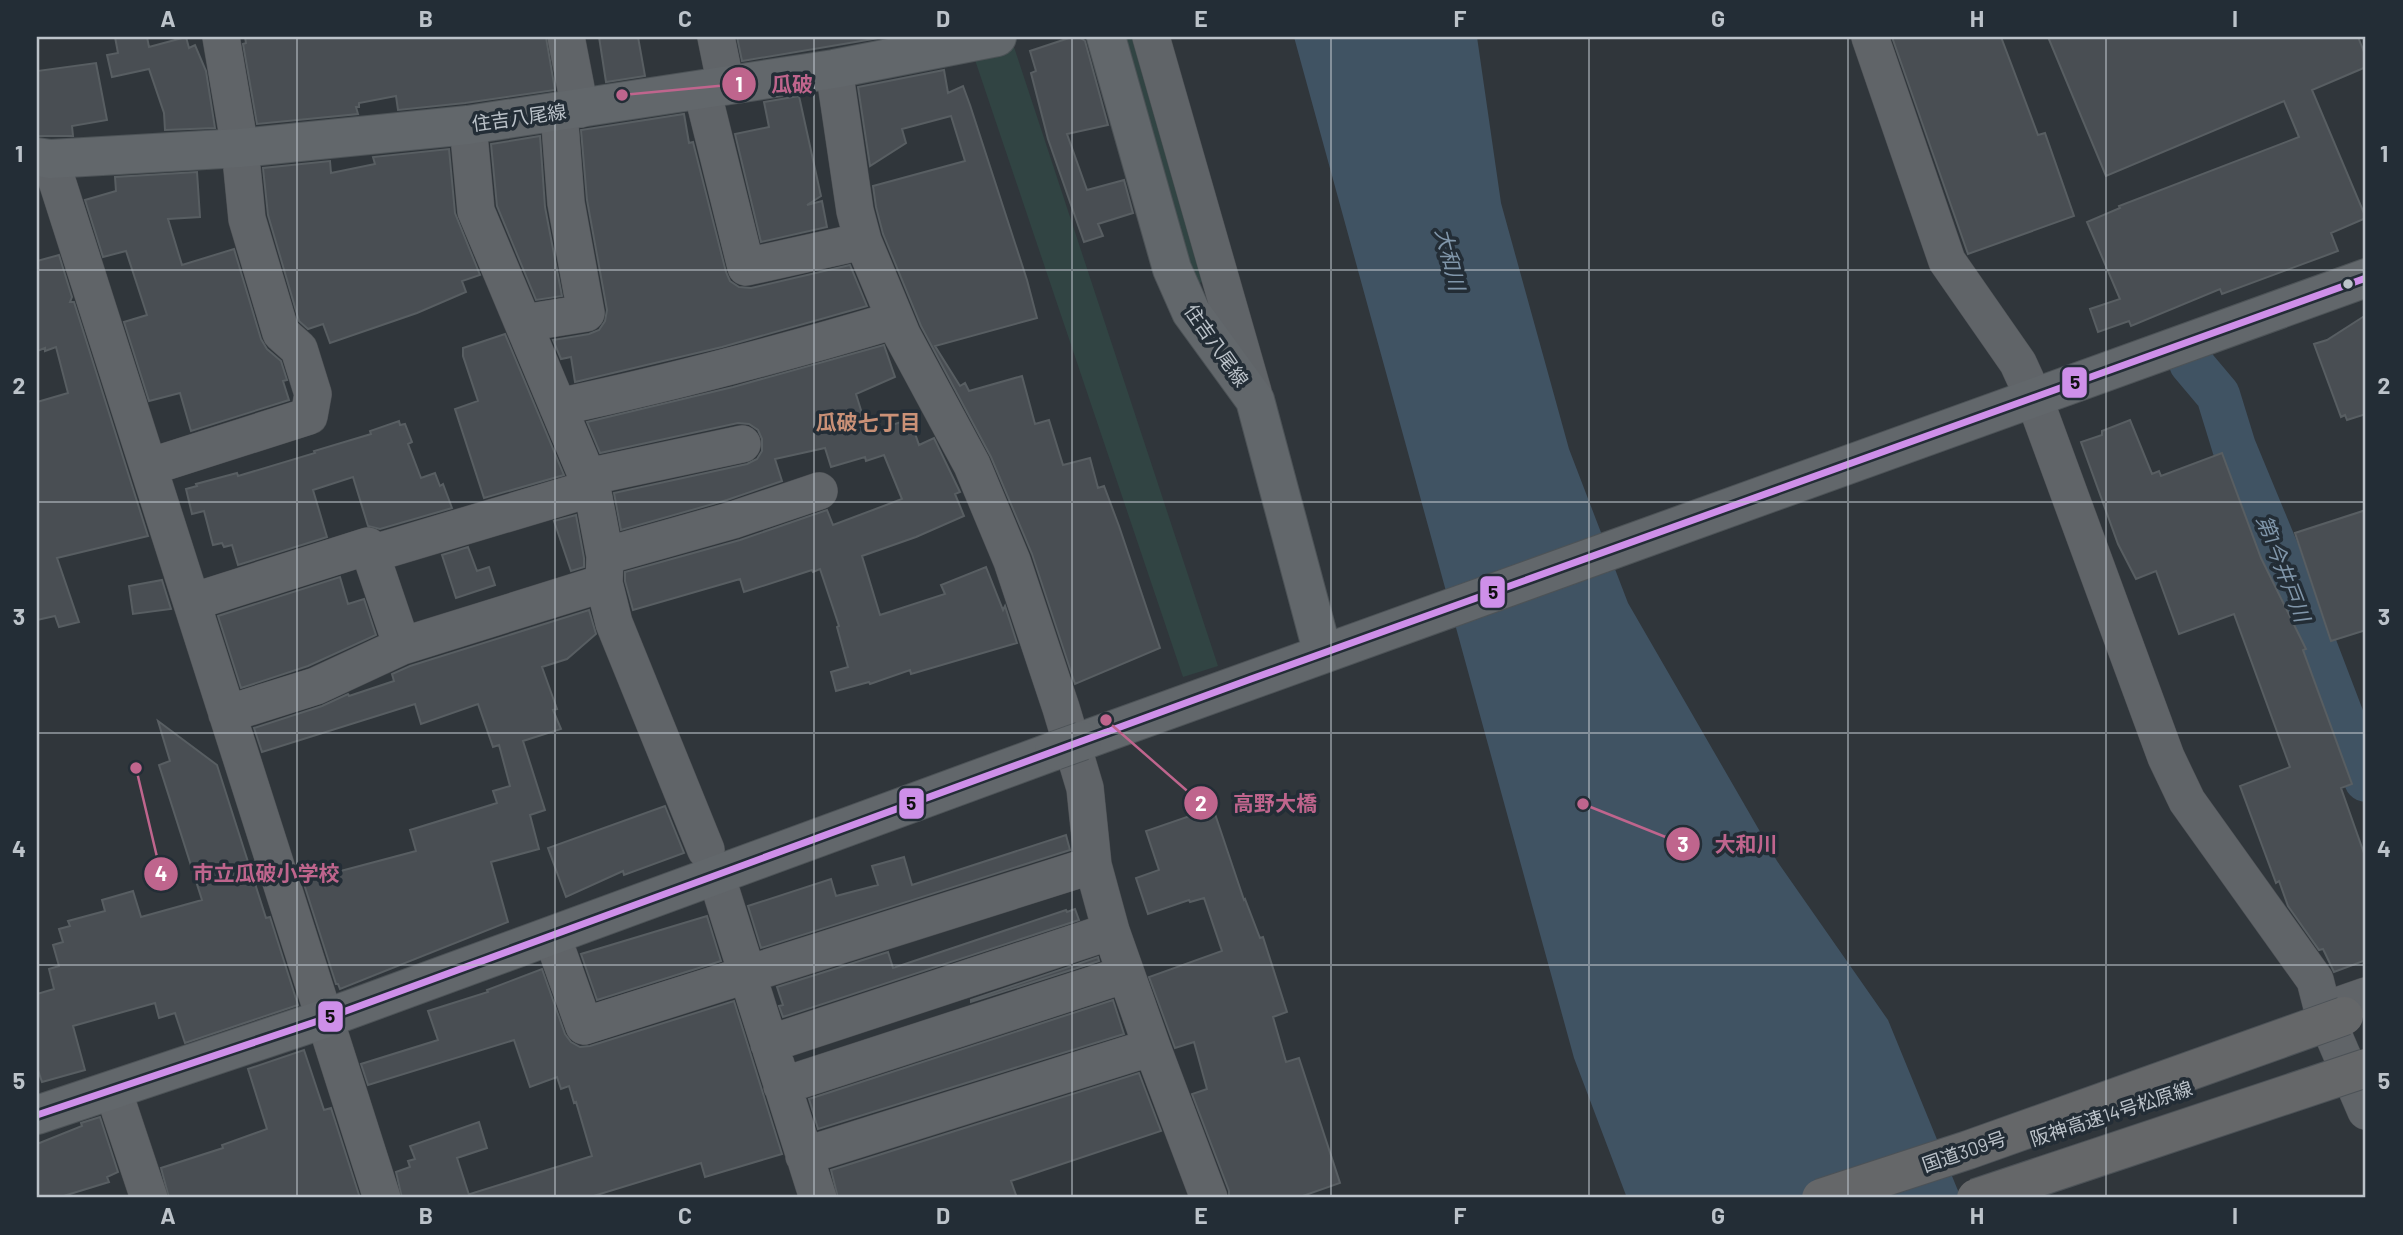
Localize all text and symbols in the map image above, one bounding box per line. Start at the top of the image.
text: A [160,4,176,32]
text: B [419,4,433,32]
text: C [678,4,692,32]
text: D [936,4,950,32]
text: E [1194,4,1208,32]
text: F [1454,4,1467,32]
text: G [1711,4,1725,32]
text: H [1970,4,1984,32]
text: I [2232,4,2238,32]
callout: 瓜破 [722,63,827,105]
text: 1 [735,71,743,96]
text: 瓜破 [771,71,813,96]
street label: 住吉八尾線 [470,99,568,135]
text: 1 [15,139,23,167]
text: 1 [2380,139,2388,167]
water label: 大和川 [1431,225,1471,295]
unlabelled marker [2341,277,2355,291]
street label: 住吉八尾線 [1180,299,1254,391]
line badge: 5 [2061,366,2088,399]
text: 5 [2070,370,2080,393]
text: 2 [13,371,25,399]
text: 2 [2378,371,2390,399]
district label: 瓜破七丁目 [816,409,921,434]
water label: 第1今井戸川 [2252,511,2316,627]
line badge: 5 [1479,575,1506,609]
text: 5 [1488,580,1498,603]
text: 3 [13,602,25,630]
text: 3 [2378,602,2390,630]
callout: 高野大橋 [1184,782,1331,824]
line badge: 5 [898,787,925,820]
text: 2 [1195,790,1207,815]
text: 高野大橋 [1233,790,1317,815]
text: 5 [906,791,916,814]
callout: 大和川 [1665,823,1791,865]
text: 3 [1677,831,1689,856]
text: 大和川 [1715,831,1778,856]
text: 4 [12,834,26,862]
text: 4 [2377,834,2391,862]
callout: 市立瓜破小学校 [143,853,353,895]
text: 4 [155,860,167,885]
text: 市立瓜破小学校 [193,860,340,885]
line badge: 5 [317,1000,344,1033]
text: 5 [325,1004,335,1027]
text: 5 [13,1066,25,1094]
text: 5 [2378,1066,2390,1094]
street label: 阪神高速14号松原線 [2027,1076,2195,1150]
street label: 国道309号 [1919,1126,2009,1176]
text: A [160,1201,176,1229]
text: B [419,1201,433,1229]
text: C [678,1201,692,1229]
text: D [936,1201,950,1229]
text: E [1194,1201,1208,1229]
text: F [1454,1201,1467,1229]
text: G [1711,1201,1725,1229]
text: H [1970,1201,1984,1229]
text: I [2232,1201,2238,1229]

